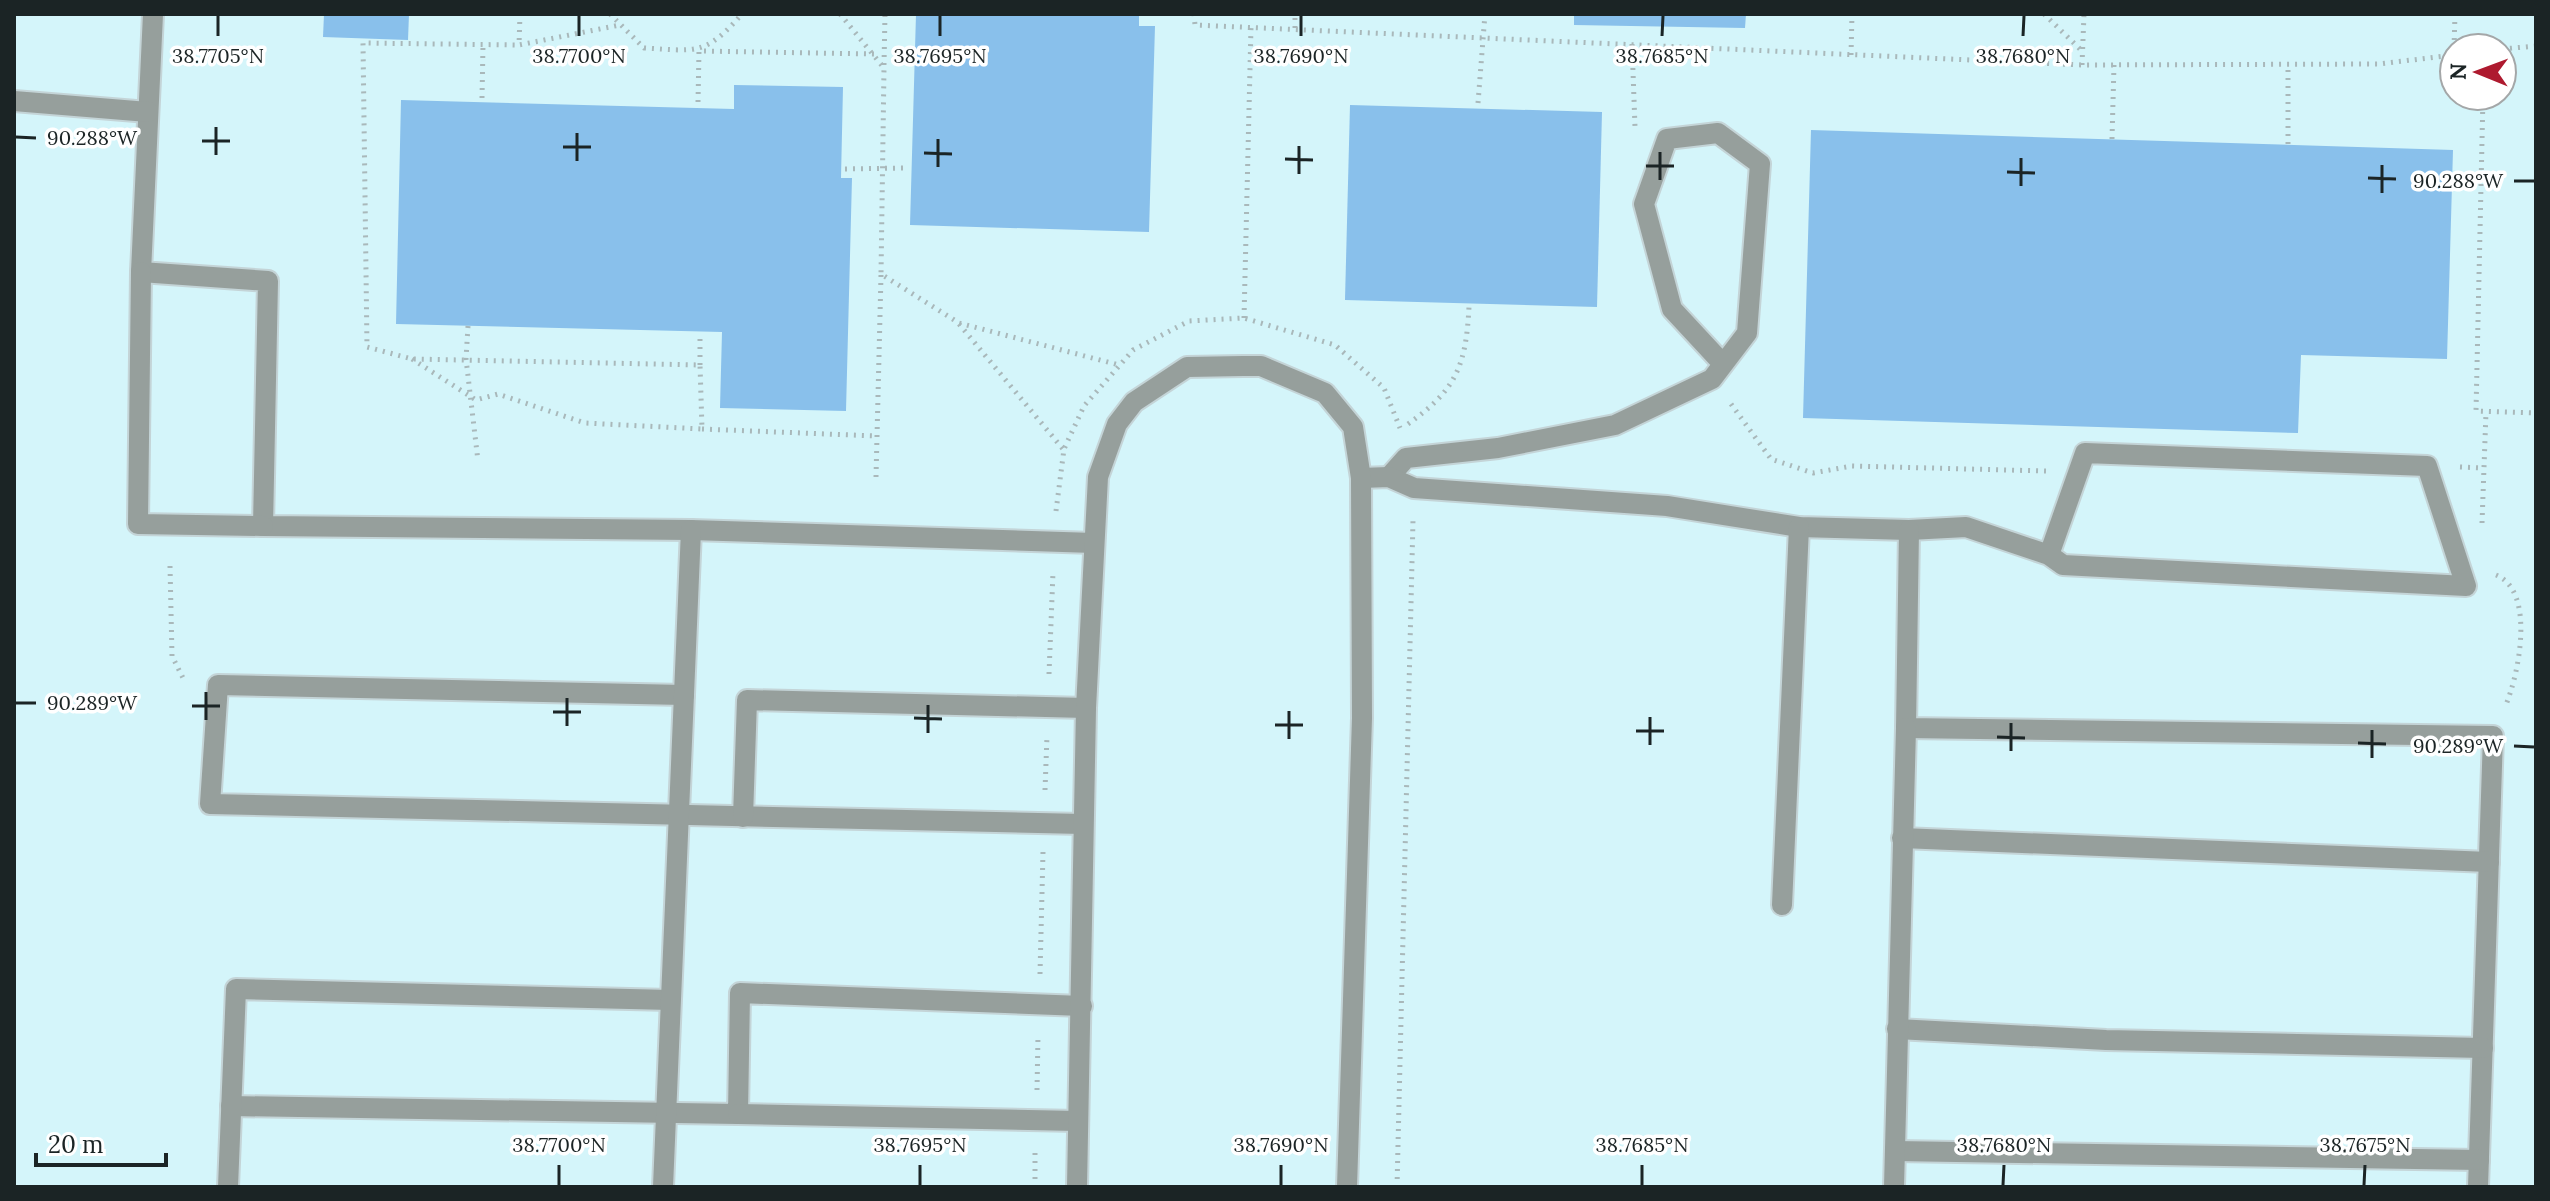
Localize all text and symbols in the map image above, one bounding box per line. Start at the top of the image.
north arrow [2438,32,2518,112]
text: 38.7705°N [172,43,264,68]
text: 38.7700°N [532,43,626,68]
text: 38.7695°N [893,43,987,68]
text: 38.7690°N [1254,43,1348,68]
text: 38.7685°N [1616,43,1708,68]
text: 38.7680°N [1976,43,2070,68]
text: N [2444,63,2472,80]
text: 90.288°W [47,125,138,150]
text: 90.288°W [2413,168,2504,193]
text: 90.289°W [47,690,138,715]
text: 90.289°W [2413,733,2504,758]
scale bar [36,1117,166,1167]
text: 20 m [48,1129,104,1160]
text: 38.7700°N [512,1132,606,1157]
text: 38.7695°N [873,1132,967,1157]
text: 38.7690°N [1234,1132,1328,1157]
text: 38.7685°N [1596,1132,1688,1157]
text: 38.7680°N [1957,1132,2051,1157]
text: 38.7675°N [2320,1132,2410,1157]

